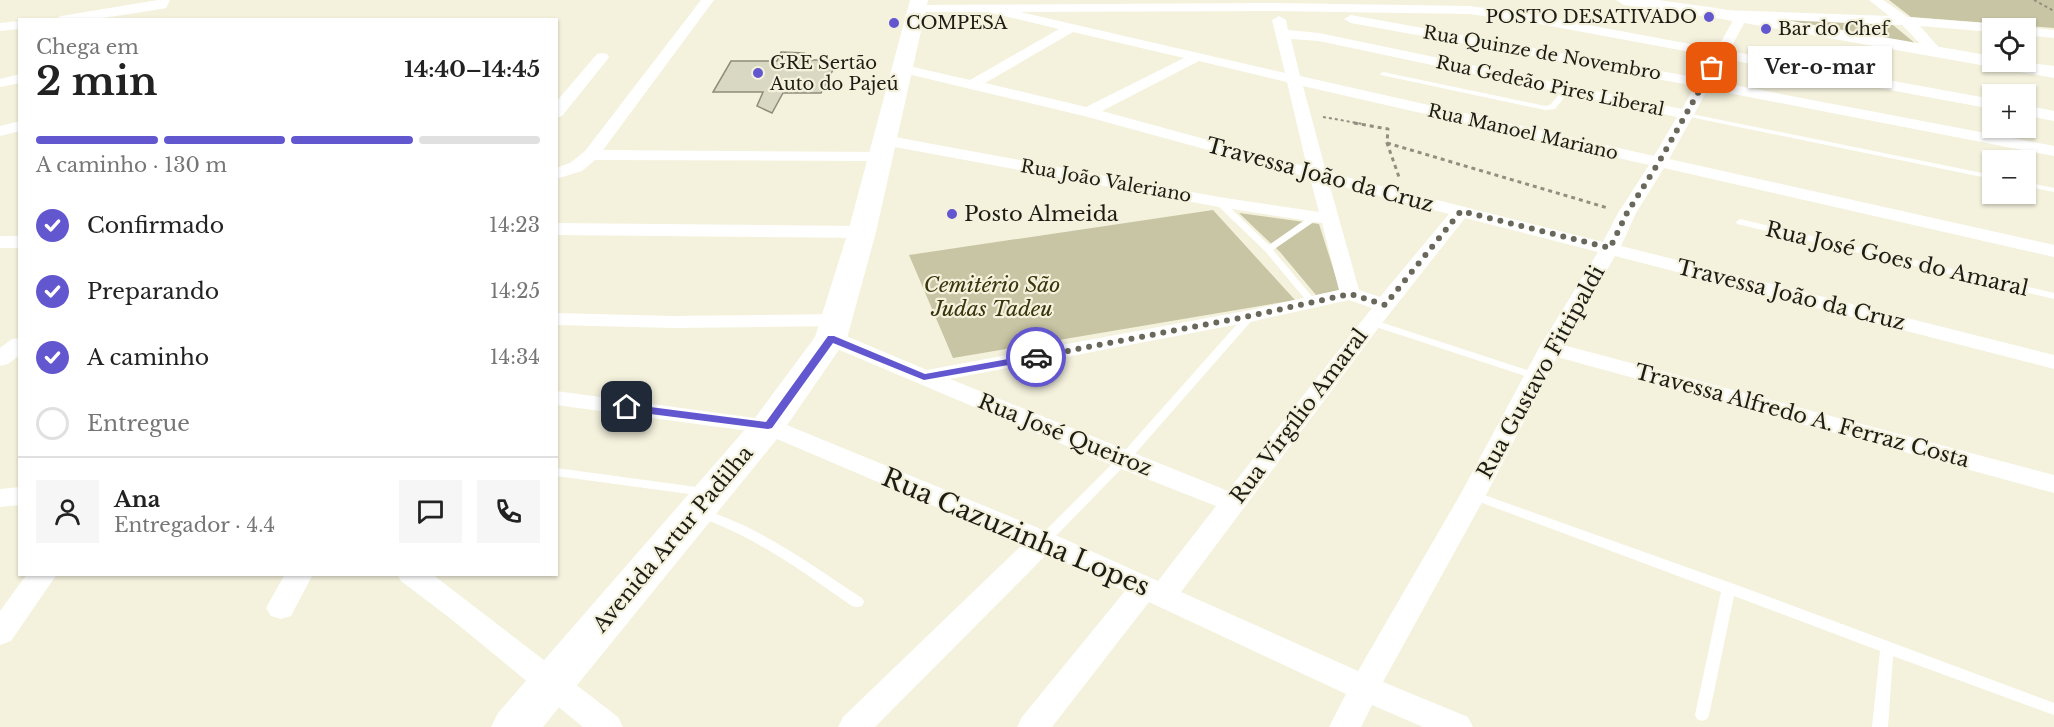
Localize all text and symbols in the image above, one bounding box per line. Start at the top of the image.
place label: POSTO DESATIVADO [1485,6,1697,28]
marker: POSTO DESATIVADO [1702,10,1716,24]
place label: COMPESA [906,12,1009,34]
marker: COMPESA [887,16,901,30]
place label: Bar do Chef [1778,18,1891,40]
map controls [1982,18,2036,204]
button: locate [1982,18,2036,72]
street label: Rua Quinze de Novembro [1421,21,1663,85]
marker: Bar do Chef [1759,22,1773,36]
text: Chega em [36,35,139,59]
pin [1686,42,1737,93]
callout: Ver-o-mar [1748,47,1892,89]
street label: Rua Gedeão Pires Liberal [1434,51,1666,121]
icon: bag [1695,51,1728,84]
place label: GRE Sertão Auto do Pajeú [769,52,899,95]
text: Ver-o-mar [1765,55,1875,79]
text: 14:40–14:45 [404,56,540,83]
text: 2 min [36,57,157,106]
marker: GRE Sertão Auto do Pajeú [751,66,765,80]
button: + [1982,84,2036,138]
street label: Rua Manoel Mariano [1426,99,1620,165]
street label: Travessa João da Cruz [1203,132,1437,218]
button: − [1982,150,2036,204]
text: A caminho · 130 m [36,153,227,177]
street label: Rua João Valeriano [1019,155,1193,207]
place label: Posto Almeida [964,201,1119,227]
marker: Posto Almeida [945,207,959,221]
icon: check [36,209,69,242]
text: Confirmado [87,212,224,239]
text: 14:23 [489,213,540,237]
street label: Rua José Goes do Amaral [1763,216,2031,302]
street label: Travessa João da Cruz [1674,254,1908,336]
street label: Rua Gustavo Fittipaldi [1472,261,1610,483]
park label: Cemitério São Judas Tadeu [924,272,1060,322]
icon: check [36,275,69,308]
text: Preparando [87,278,219,305]
text: 14:25 [490,279,540,303]
street label: Rua Virgílio Amaral [1225,323,1373,509]
courier [1006,327,1066,387]
icon: check [36,341,69,374]
icon: car [1020,341,1053,374]
text: A caminho [87,344,209,371]
text: 14:34 [490,345,540,369]
street label: Travessa Alfredo A. Ferraz Costa [1632,359,1973,473]
pin [601,381,652,432]
street label: Rua José Queiroz [974,388,1156,482]
icon: home [610,390,643,423]
text: Entregue [87,410,190,437]
street label: Avenida Artur Padilha [587,440,759,638]
street label: Rua Cazuzinha Lopes [877,461,1155,603]
button: person [36,480,99,543]
button: chat [399,480,462,543]
button: phone [477,480,540,543]
text: Ana [114,486,160,513]
text: Entregador · 4.4 [114,513,275,537]

